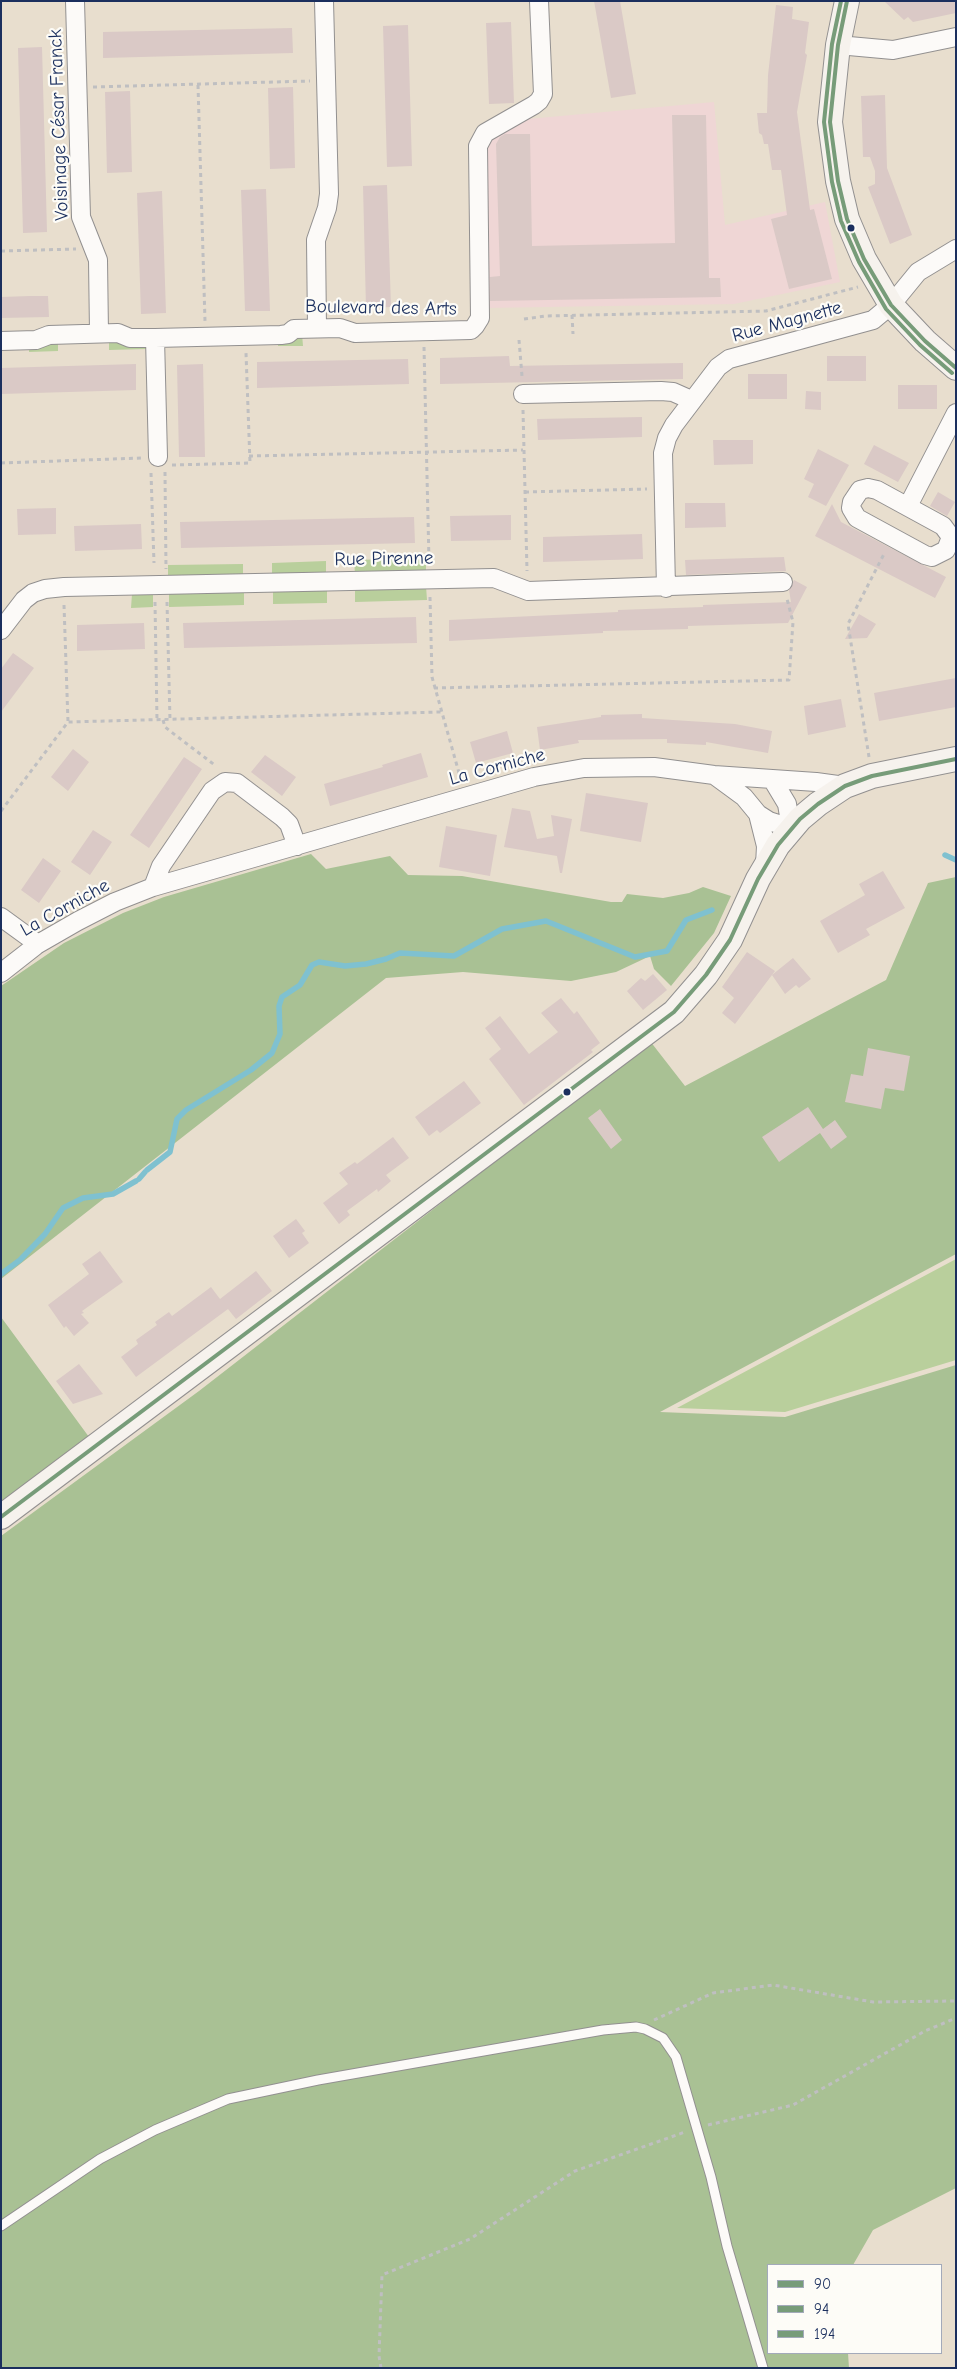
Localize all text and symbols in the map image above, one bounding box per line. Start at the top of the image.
street label: Voisinage César Franck [44,29,74,221]
unlabelled marker [846,223,856,233]
street label: Boulevard des Arts [305,295,457,321]
street label: Rue Magnette [730,296,844,348]
street label: Rue Pirenne [334,547,434,571]
street label: La Corniche [447,743,547,791]
street label: La Corniche [16,874,114,942]
unlabelled marker [562,1087,572,1097]
legend [767,2264,942,2354]
text: 90 [814,2275,831,2293]
text: 94 [814,2300,829,2318]
text: 194 [814,2325,835,2343]

